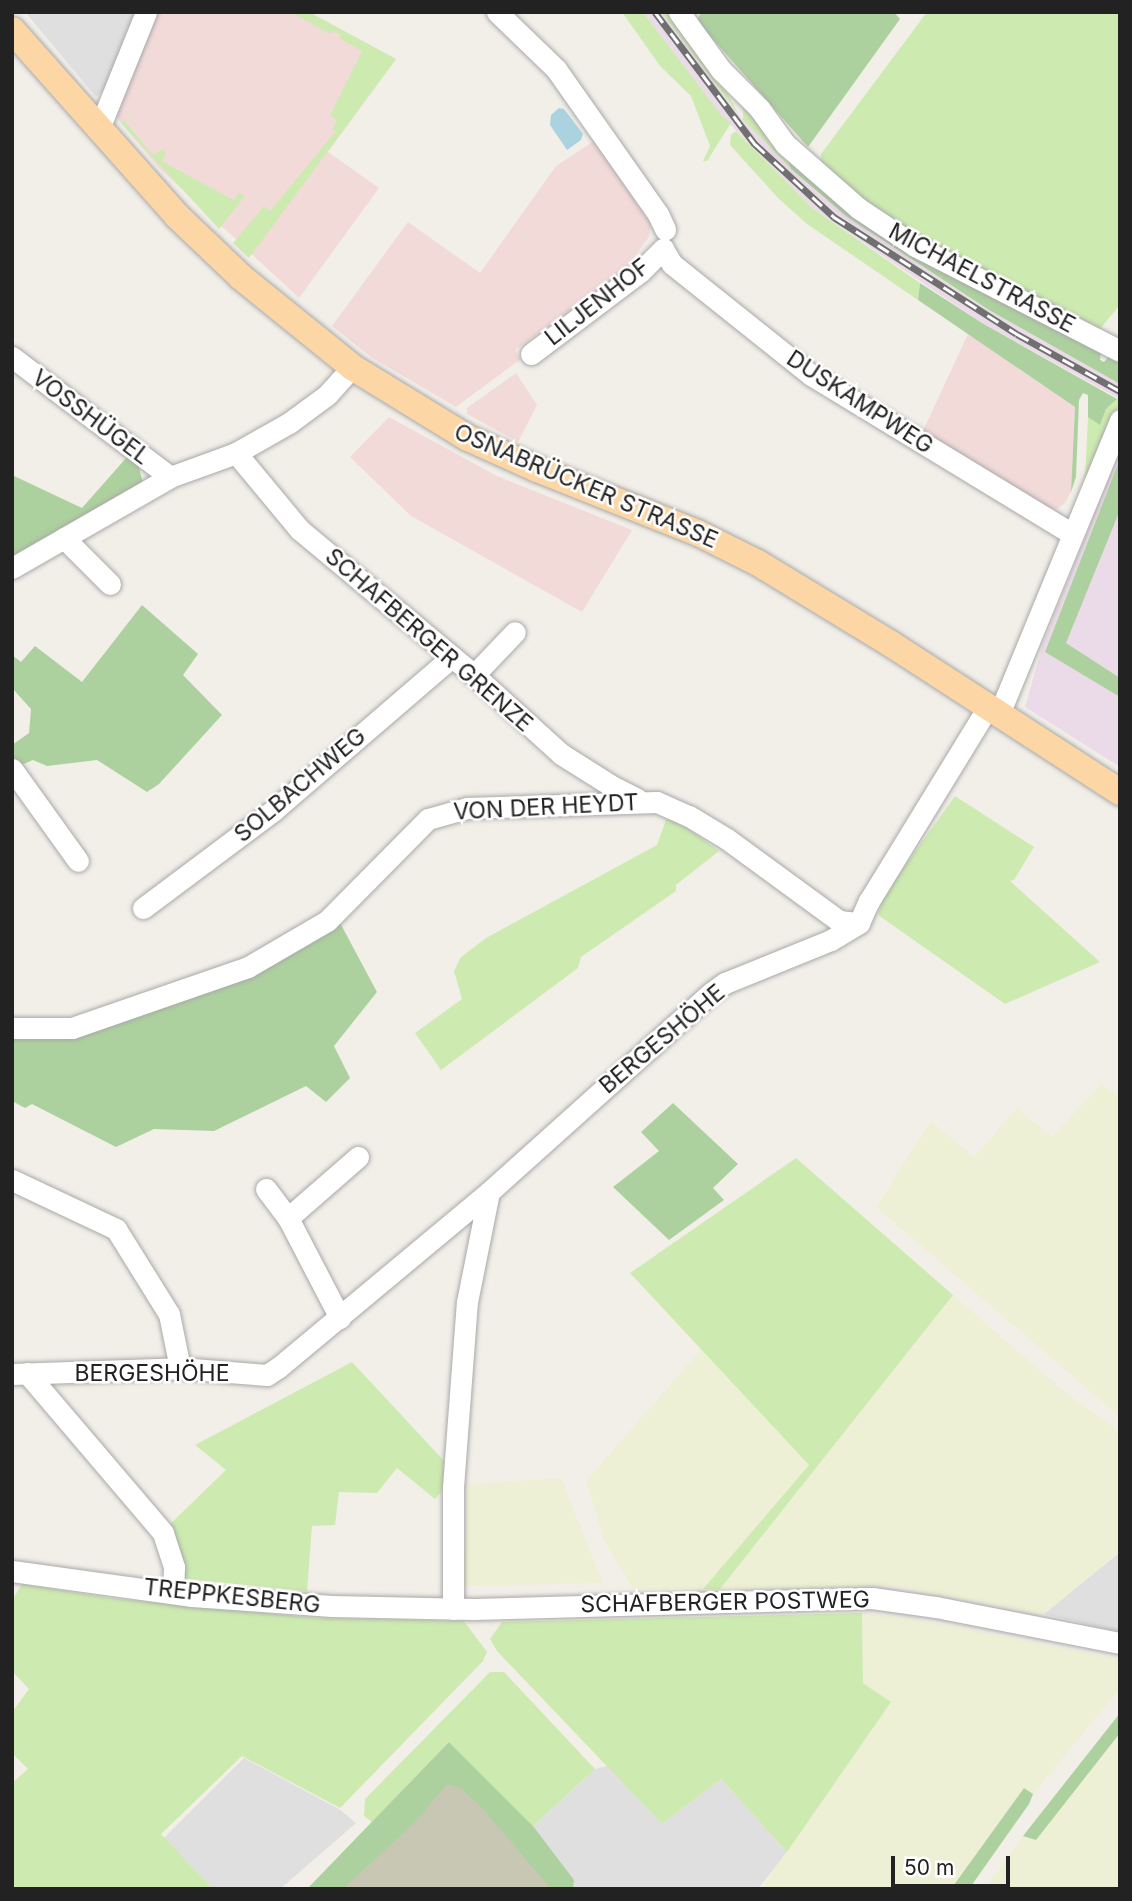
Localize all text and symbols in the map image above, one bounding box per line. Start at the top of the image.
street label: MICHAELSTRASSE [884,217,1080,339]
street label: LILJENHOF [539,253,655,351]
street label: DUSKAMPWEG [782,344,938,460]
street label: VOSSHÜGEL [27,364,155,470]
street label: OSNABRÜCKER STRASSE [450,418,722,554]
street label: SCHAFBERGER GRENZE [320,543,538,737]
street label: SOLBACHWEG [229,722,371,848]
street label: VON DER HEYDT [453,788,639,826]
street label: BERGESHÖHE [594,979,730,1099]
street label: BERGESHÖHE [74,1359,230,1387]
street label: TREPPKESBERG [142,1573,322,1619]
street label: SCHAFBERGER POSTWEG [580,1586,870,1618]
scale bar [894,1842,1013,1886]
text: 50 m [904,1855,954,1880]

